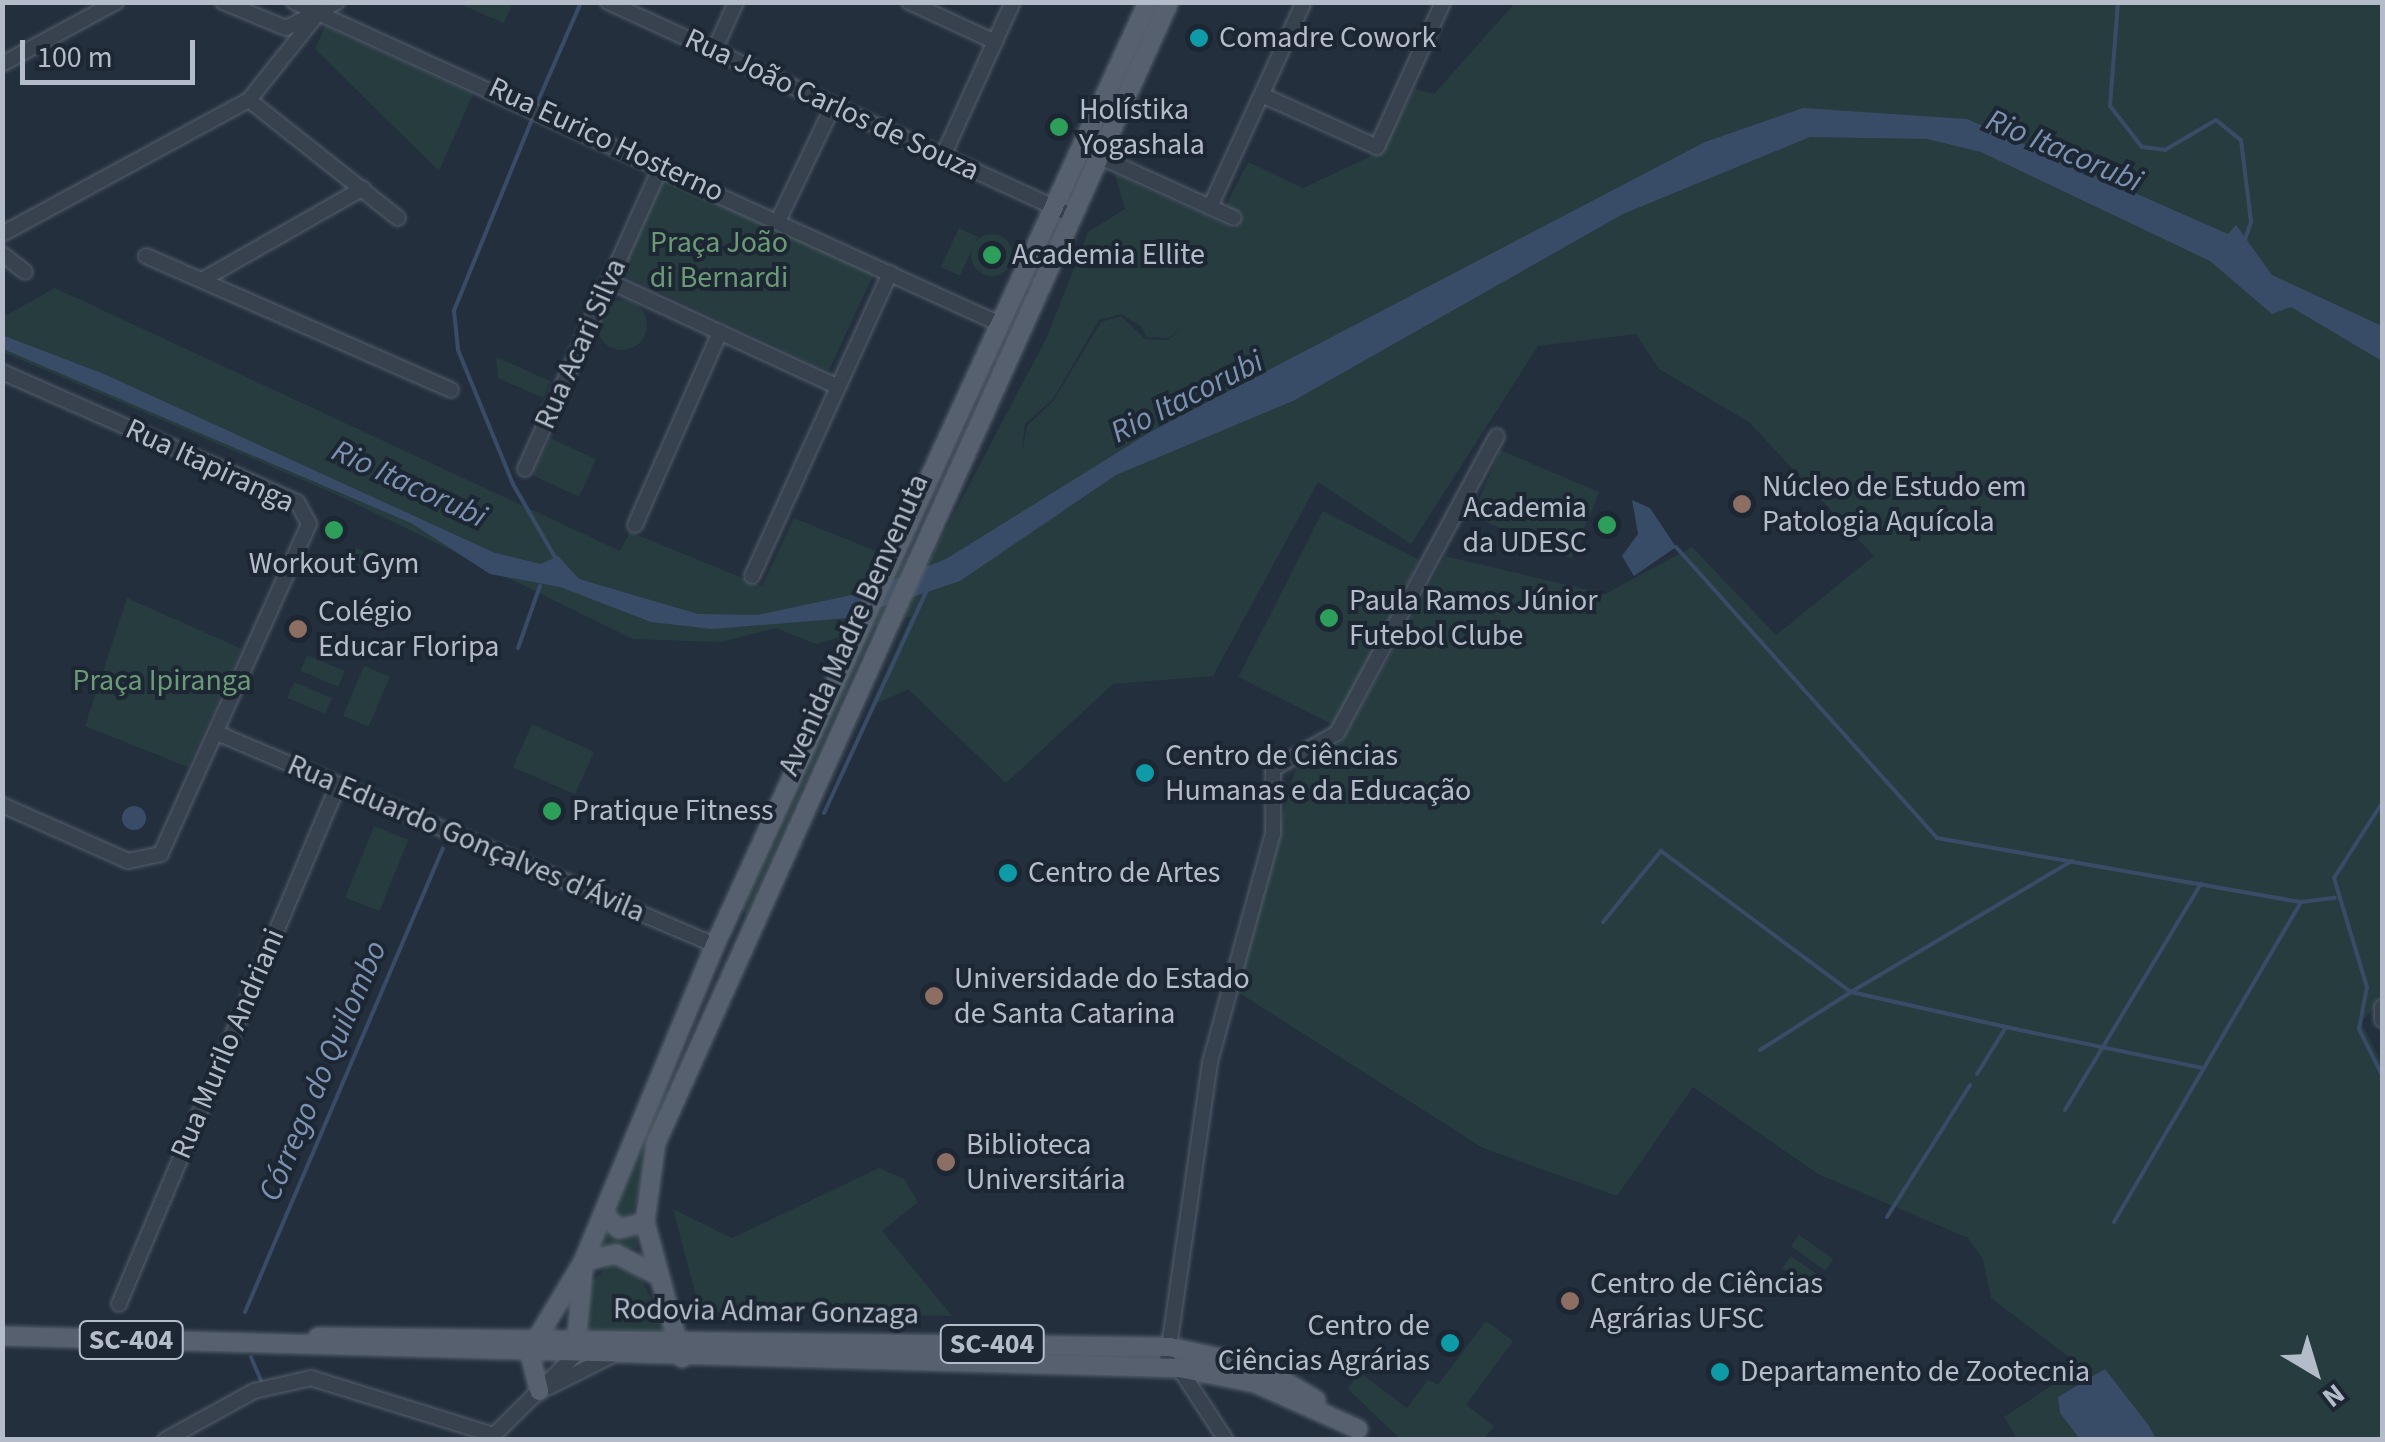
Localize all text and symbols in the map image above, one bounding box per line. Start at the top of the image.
scale bar [25,20,200,82]
place label: Comadre Cowork [1219,20,1436,56]
street label: Rua João Carlos de Souza [679,21,985,189]
marker: Comadre Cowork [1188,27,1210,49]
text: 100 m [37,36,113,79]
street label: Rua Eurico Hosterno [483,70,729,210]
place label: Holístika Yogashala [1079,92,1205,162]
water label: Rio Itacorubi [1980,101,2148,201]
marker: Holístika Yogashala [1048,116,1070,138]
park label: Praça João di Bernardi [650,225,788,296]
place label: Academia Ellite [1012,237,1205,273]
marker: Academia Ellite [981,244,1003,266]
street label: Rua Acari Silva [527,253,635,435]
water label: Rio Itacorubi [1104,342,1270,452]
street label: Rua Itapiranga [120,411,300,521]
water label: Rio Itacorubi [326,432,492,536]
street label: Avenida Madre Benvenuta [771,469,937,781]
place label: Núcleo de Estudo em Patologia Aquícola [1762,469,2027,540]
place label: Academia da UDESC [1462,490,1587,560]
marker: Núcleo de Estudo em Patologia Aquícola [1731,493,1753,515]
marker: Academia da UDESC [1596,514,1618,536]
marker: Workout Gym [323,519,345,541]
place label: Workout Gym [249,546,419,582]
place label: Paula Ramos Júnior Futebol Clube [1349,583,1598,654]
place label: Colégio Educar Floripa [318,594,499,664]
marker: Paula Ramos Júnior Futebol Clube [1318,607,1340,629]
marker: Colégio Educar Floripa [287,618,309,640]
park label: Praça Ipiranga [72,663,252,699]
place label: Centro de Ciências Humanas e da Educação [1165,738,1471,808]
street label: Rua Eduardo Gonçalves d'Ávila [282,747,650,931]
marker: Centro de Ciências Humanas e da Educação [1134,762,1156,784]
place label: Pratique Fitness [572,793,774,829]
marker: Pratique Fitness [541,800,563,822]
place label: Centro de Artes [1028,855,1220,891]
marker: Centro de Artes [997,862,1019,884]
street label: Rua Murilo Andriani [163,924,293,1164]
water label: Córrego do Quilombo [251,935,395,1207]
place label: Universidade do Estado de Santa Catarina [954,961,1250,1032]
marker: Universidade do Estado de Santa Catarina [923,985,945,1007]
place label: Biblioteca Universitária [966,1127,1126,1198]
marker: Biblioteca Universitária [935,1151,957,1173]
place label: Centro de Ciências Agrárias UFSC [1590,1266,1823,1336]
marker: Centro de Ciências Agrárias UFSC [1559,1290,1581,1312]
street label: Rodovia Admar Gonzaga [613,1291,919,1333]
place label: Centro de Ciências Agrárias [1218,1308,1430,1378]
road number: SC-404 [78,1317,184,1363]
road number: SC-404 [940,1321,1044,1367]
north arrow [2265,1322,2365,1422]
marker: Centro de Ciências Agrárias [1439,1332,1461,1354]
place label: Departamento de Zootecnia [1740,1354,2090,1390]
marker: Departamento de Zootecnia [1709,1361,1731,1383]
text: N [2314,1374,2353,1417]

